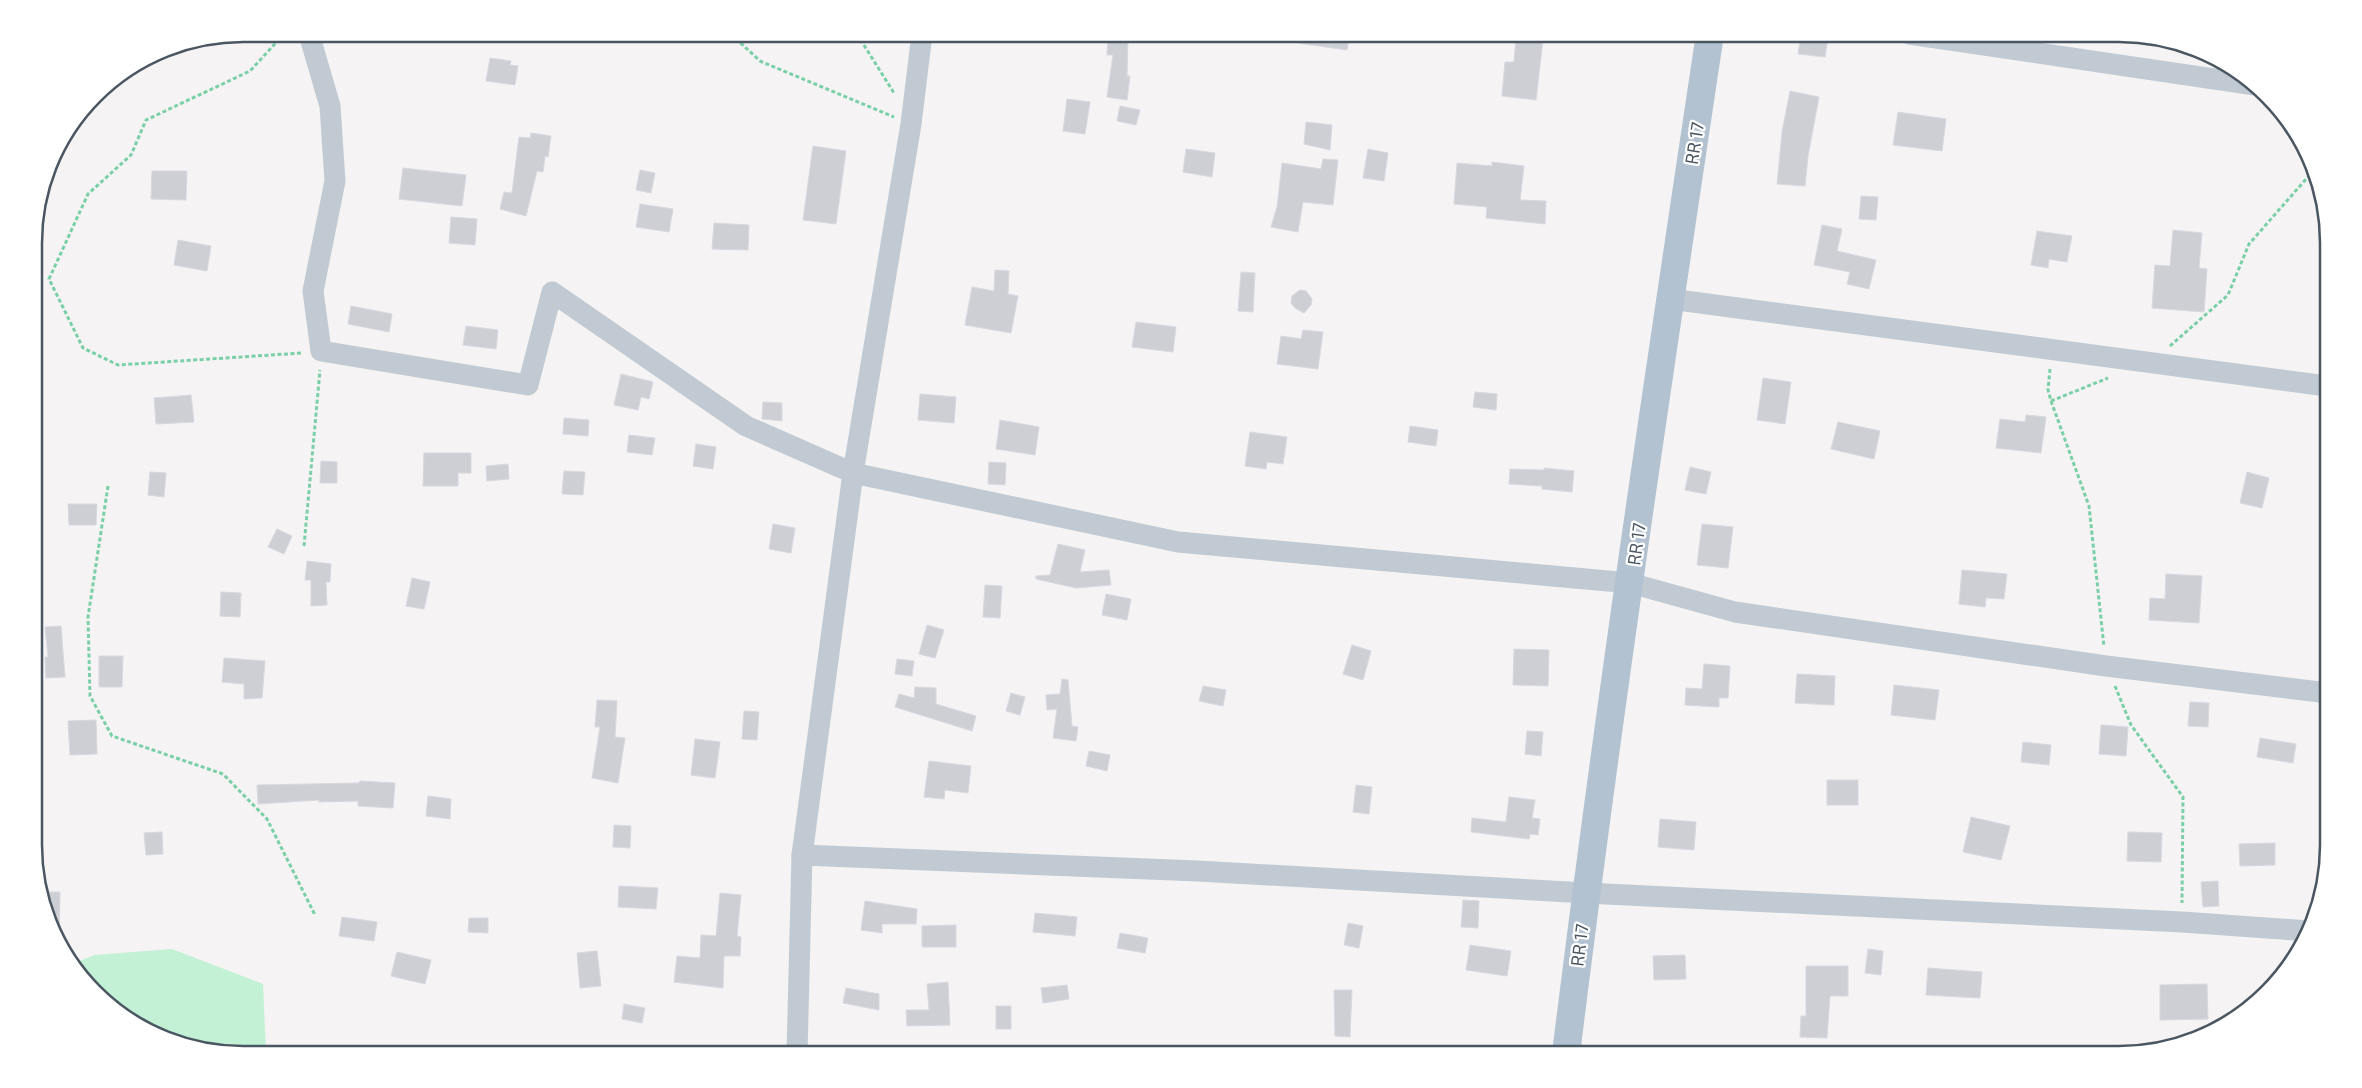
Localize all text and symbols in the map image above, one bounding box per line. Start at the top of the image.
street label: RR 17 [1680,120,1708,166]
street label: RR 17 [1622,521,1650,567]
street label: RR 17 [1565,922,1593,968]

